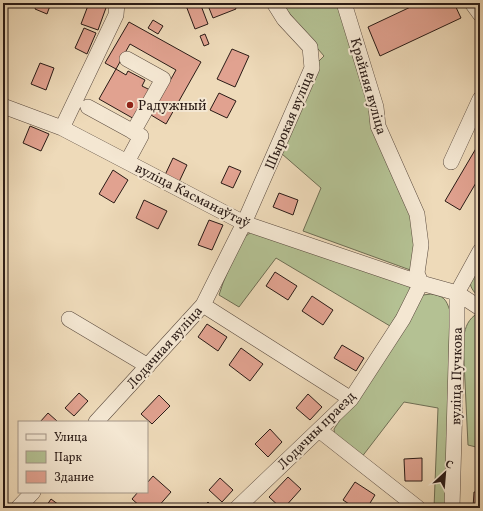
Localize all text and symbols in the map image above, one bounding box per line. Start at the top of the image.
street label: Крайняя вуліца [345,36,390,137]
street label: Шырокая вуліца [261,68,320,173]
place label: Радужный [138,97,207,116]
marker: Радужный [125,100,135,110]
street label: вуліца Касманаўтаў [132,159,253,234]
street label: Лодачная вуліца [123,302,208,394]
street label: вуліца Пучкова [447,327,468,425]
street label: Лодачны праезд [274,388,361,474]
legend [18,421,148,493]
text: Улица [54,430,87,446]
text: Парк [54,450,82,466]
north arrow [425,453,465,493]
text: С [442,457,455,474]
text: Здание [54,470,94,486]

